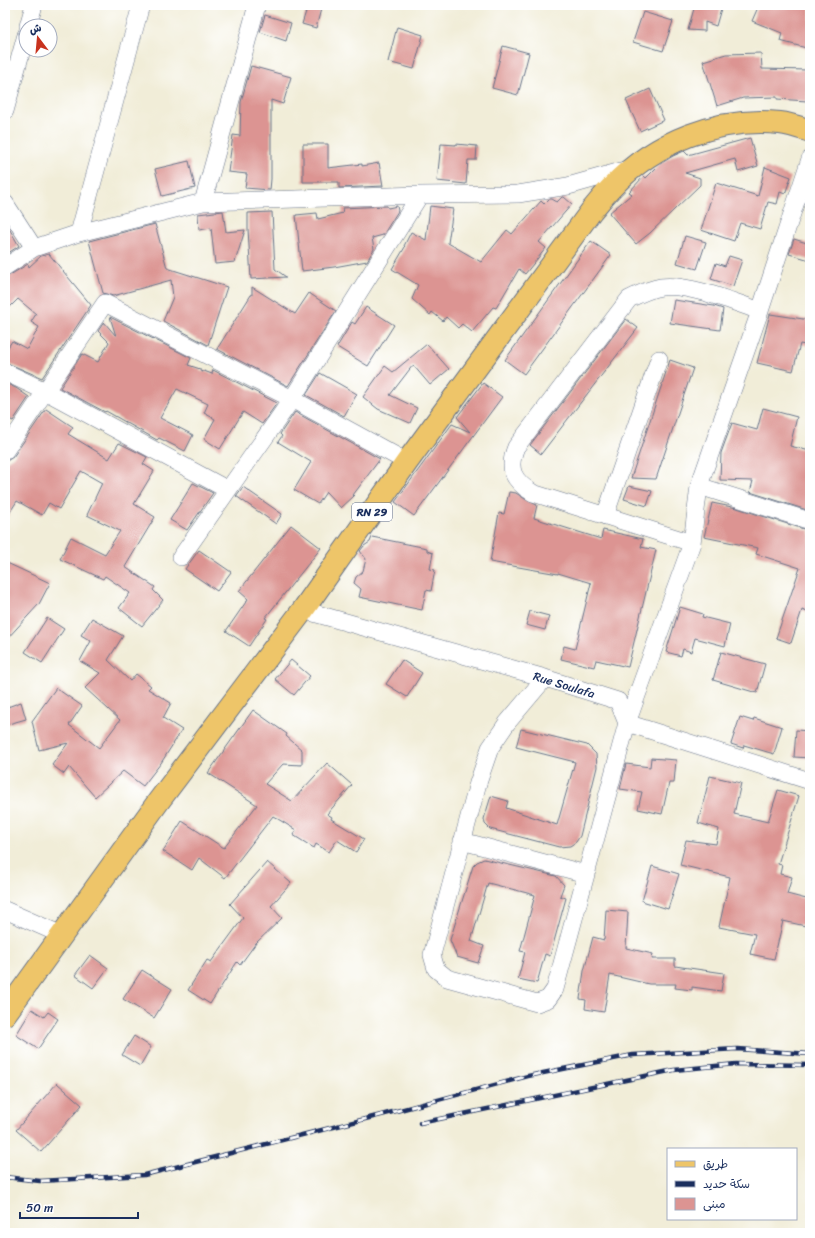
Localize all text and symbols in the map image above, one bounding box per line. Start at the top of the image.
north arrow [18,18,58,58]
text: ش [27,18,44,40]
road number: RN 29 [352,503,392,521]
street label: Rue Soulafa [530,665,598,705]
legend [667,1148,797,1220]
text: طريق [703,1153,728,1175]
text: سكة حديد [703,1173,750,1195]
text: مبنى [703,1193,726,1215]
scale bar [20,1194,138,1220]
text: 50 m [26,1197,53,1219]

